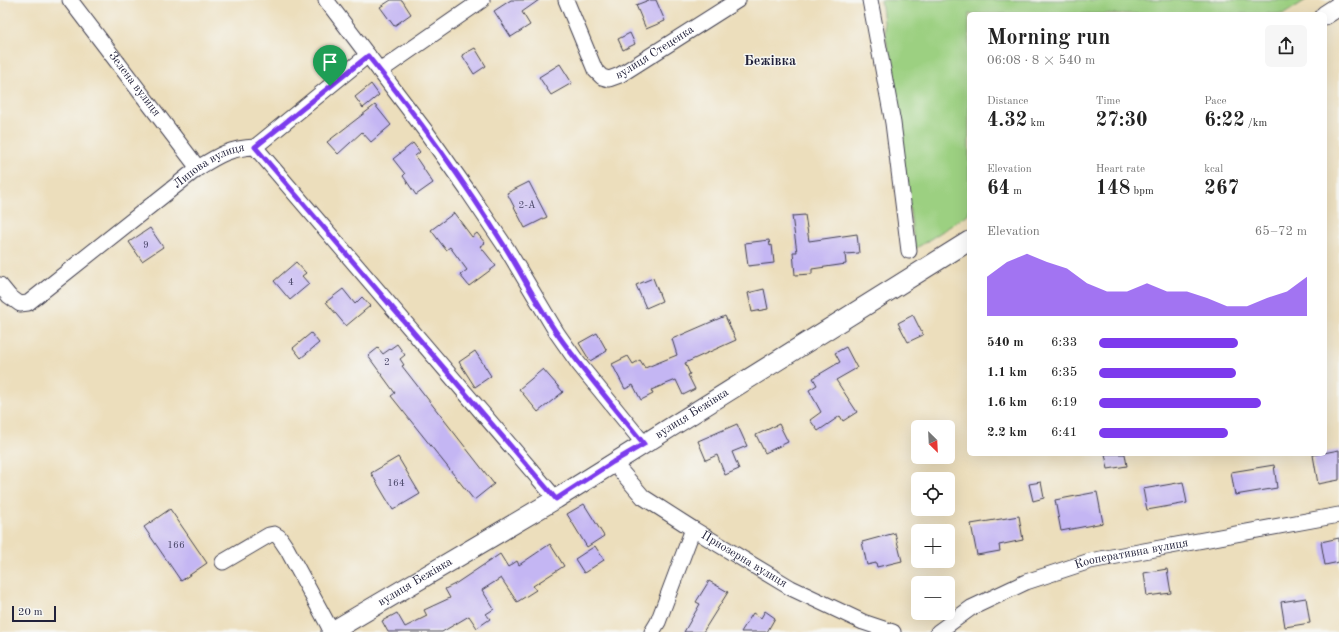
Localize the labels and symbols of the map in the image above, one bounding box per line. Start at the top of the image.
street label: вулиця Стеценка [614,24,696,82]
pin [313,45,347,86]
street label: Зелена вулиця [106,50,162,119]
district label: Бежівка [744,54,796,68]
street label: Липова вулиця [171,142,245,191]
house number: 2-А [518,200,536,210]
house number: 9 [143,240,149,250]
house number: 4 [288,277,294,287]
house number: 2 [384,357,390,367]
street label: вулиця Бежівка [653,387,731,441]
north arrow [911,420,955,464]
house number: 164 [387,478,405,488]
street label: Приозерна вулиця [699,529,789,590]
street label: Кооперативна вулиця [1073,537,1189,572]
house number: 166 [167,540,185,550]
street label: вулиця Бежівка [376,556,455,609]
scale bar [12,604,56,623]

